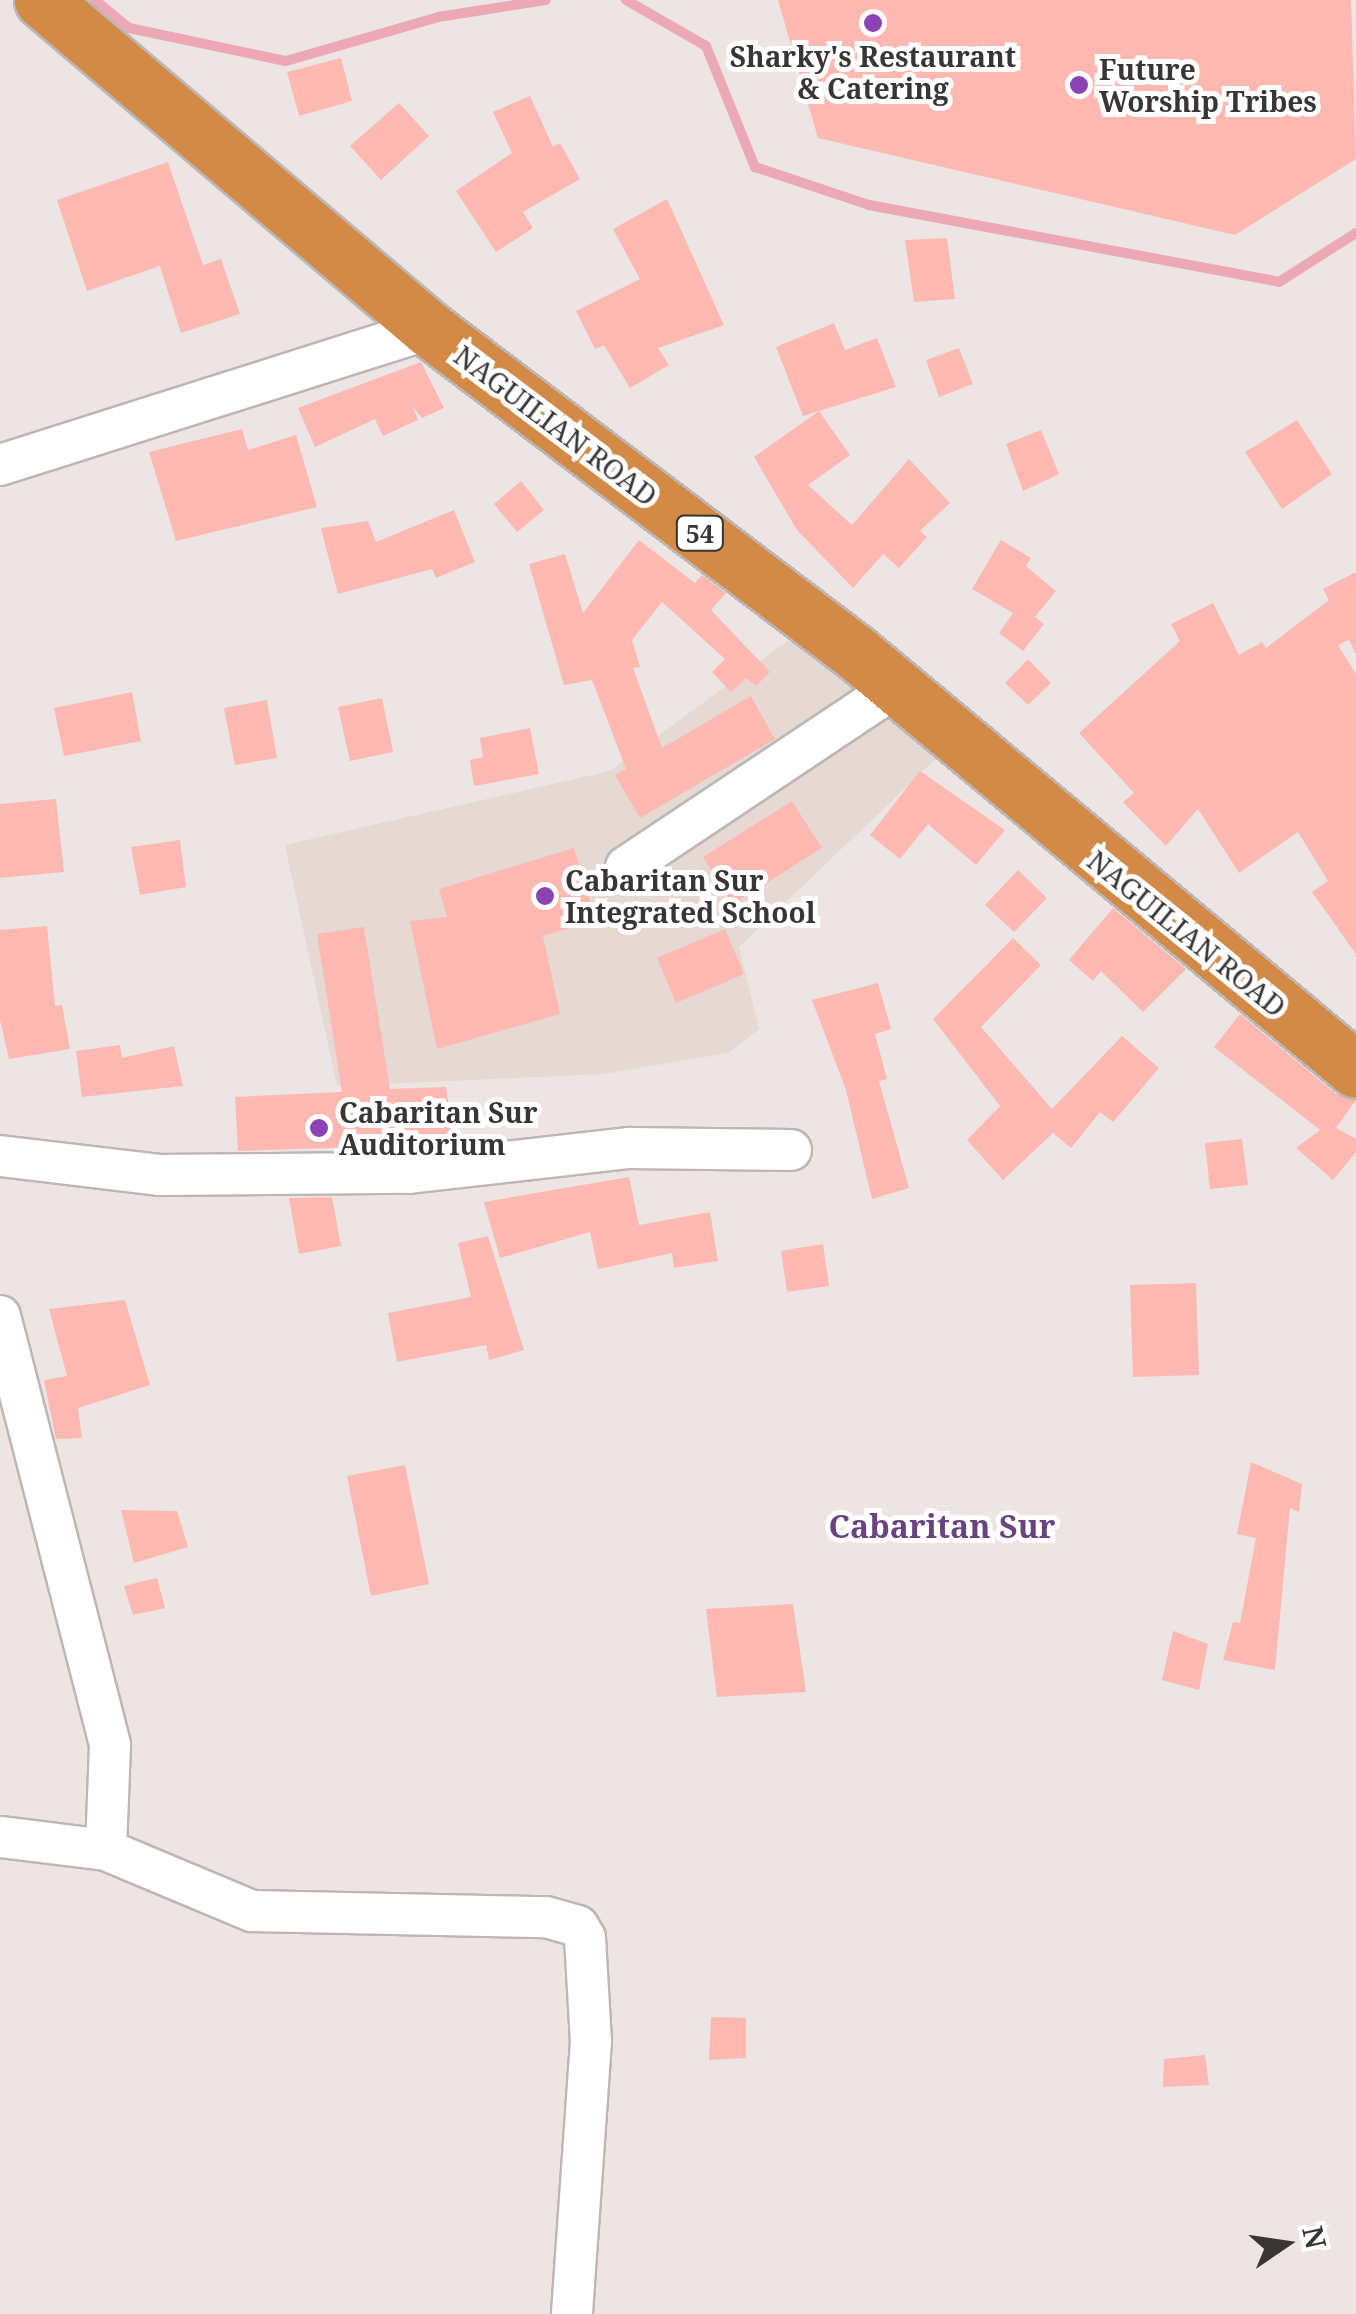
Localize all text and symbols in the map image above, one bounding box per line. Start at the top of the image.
marker: Sharky's Restaurant & Catering [862,12,884,34]
place label: Sharky's Restaurant & Catering [730,39,1016,105]
place label: Future Worship Tribes [1099,52,1317,118]
marker: Future Worship Tribes [1068,74,1090,96]
street label: NAGUILIAN ROAD [448,338,664,512]
road number: 54 [675,513,725,553]
street label: NAGUILIAN ROAD [1081,843,1293,1023]
place label: Cabaritan Sur Integrated School [565,863,816,929]
marker: Cabaritan Sur Integrated School [534,885,556,907]
place label: Cabaritan Sur Auditorium [339,1095,538,1161]
marker: Cabaritan Sur Auditorium [308,1117,330,1139]
district label: Cabaritan Sur [828,1507,1056,1545]
north arrow [1236,2194,1336,2294]
text: N [1294,2222,1336,2252]

